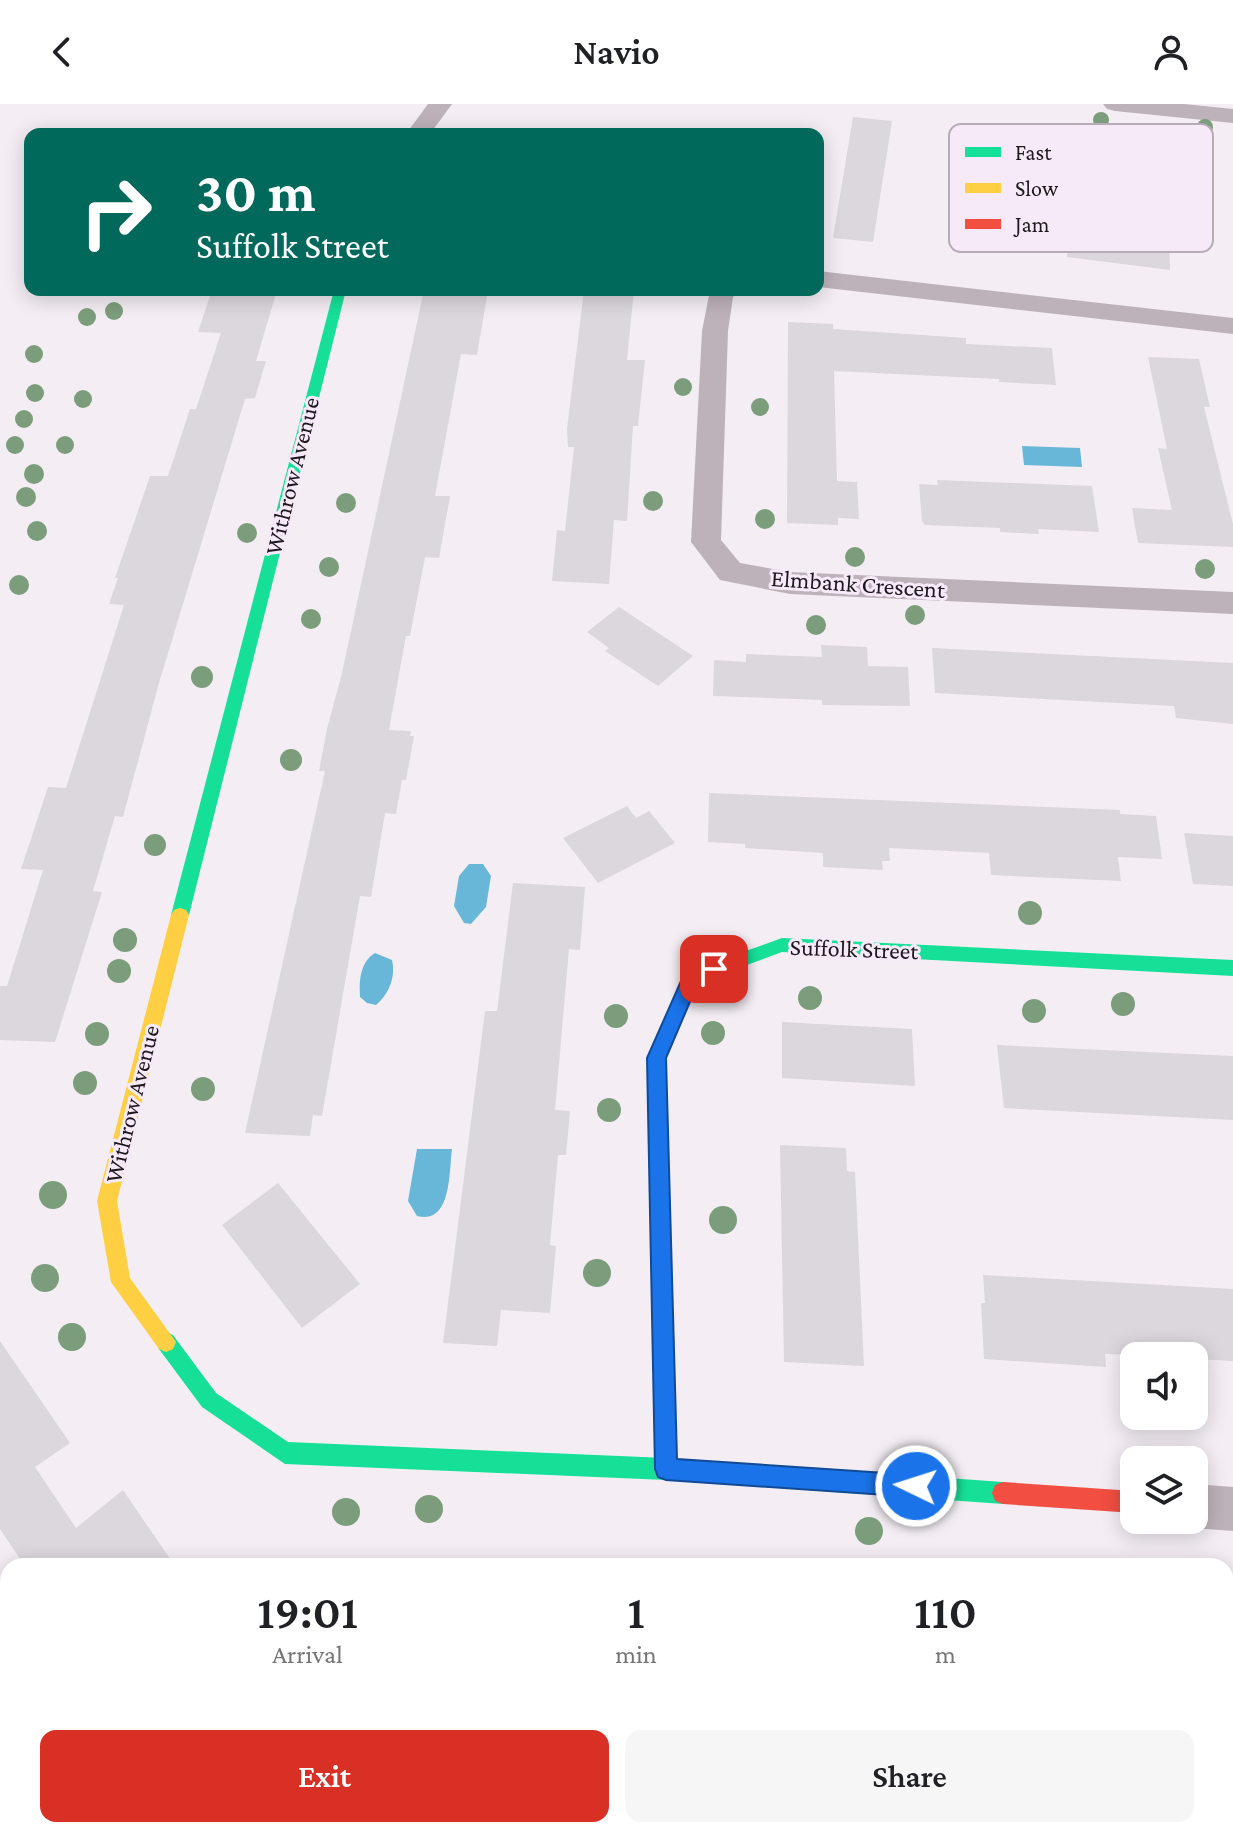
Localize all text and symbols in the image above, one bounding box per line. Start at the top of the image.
icon: back [40,30,84,74]
icon: person [1149,30,1193,74]
text: Navio [573,32,660,72]
legend [949,124,1213,252]
text: Fast [1015,140,1052,165]
icon: right [64,160,168,264]
text: 30 m [196,161,316,223]
text: Slow [1015,176,1059,201]
text: Jam [1013,212,1050,237]
text: Suffolk Street [196,226,389,266]
street label: Withrow Avenue [259,394,324,557]
street label: Elmbank Crescent [770,564,947,603]
street label: Suffolk Street [789,933,920,964]
pin [680,935,748,1003]
icon: arrive [692,947,736,991]
street label: Withrow Avenue [99,1022,164,1185]
map controls [1120,1342,1208,1534]
button: sound [1120,1342,1208,1430]
position arrow [874,1444,958,1528]
button: layers [1120,1446,1208,1534]
text: 19:01 [257,1585,358,1638]
text: 1 [627,1585,645,1638]
text: 110 [914,1585,977,1638]
text: Arrival [272,1640,343,1669]
text: min [615,1640,657,1669]
text: m [935,1640,956,1669]
button: Exit [40,1730,609,1822]
button: Share [625,1730,1194,1822]

